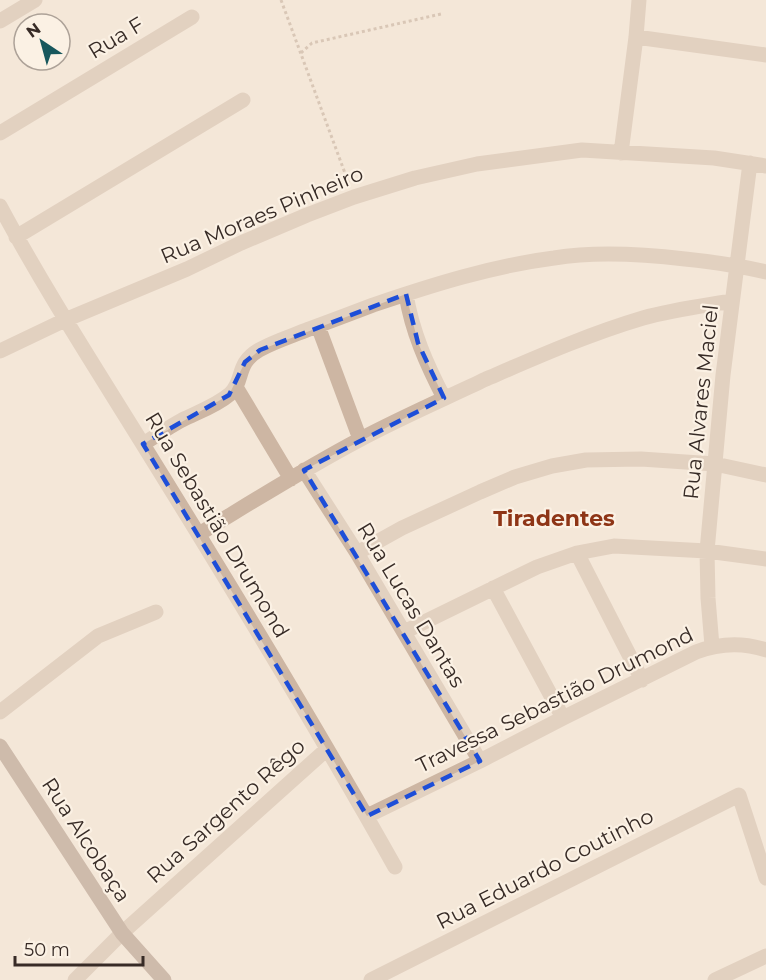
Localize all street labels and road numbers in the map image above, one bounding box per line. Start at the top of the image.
street label: Rua F [83,11,148,64]
street label: Rua Moraes Pinheiro [157,161,367,269]
street label: Rua Alvares Maciel [678,303,723,501]
street label: Rua Sebastião Drumond [140,407,295,642]
street label: Rua Lucas Dantas [352,518,471,692]
street label: Travessa Sebastião Drumond [412,621,697,778]
street label: Rua Sargento Rêgo [141,733,310,888]
street label: Rua Alcobaça [37,773,136,907]
street label: Rua Eduardo Coutinho [432,803,658,934]

